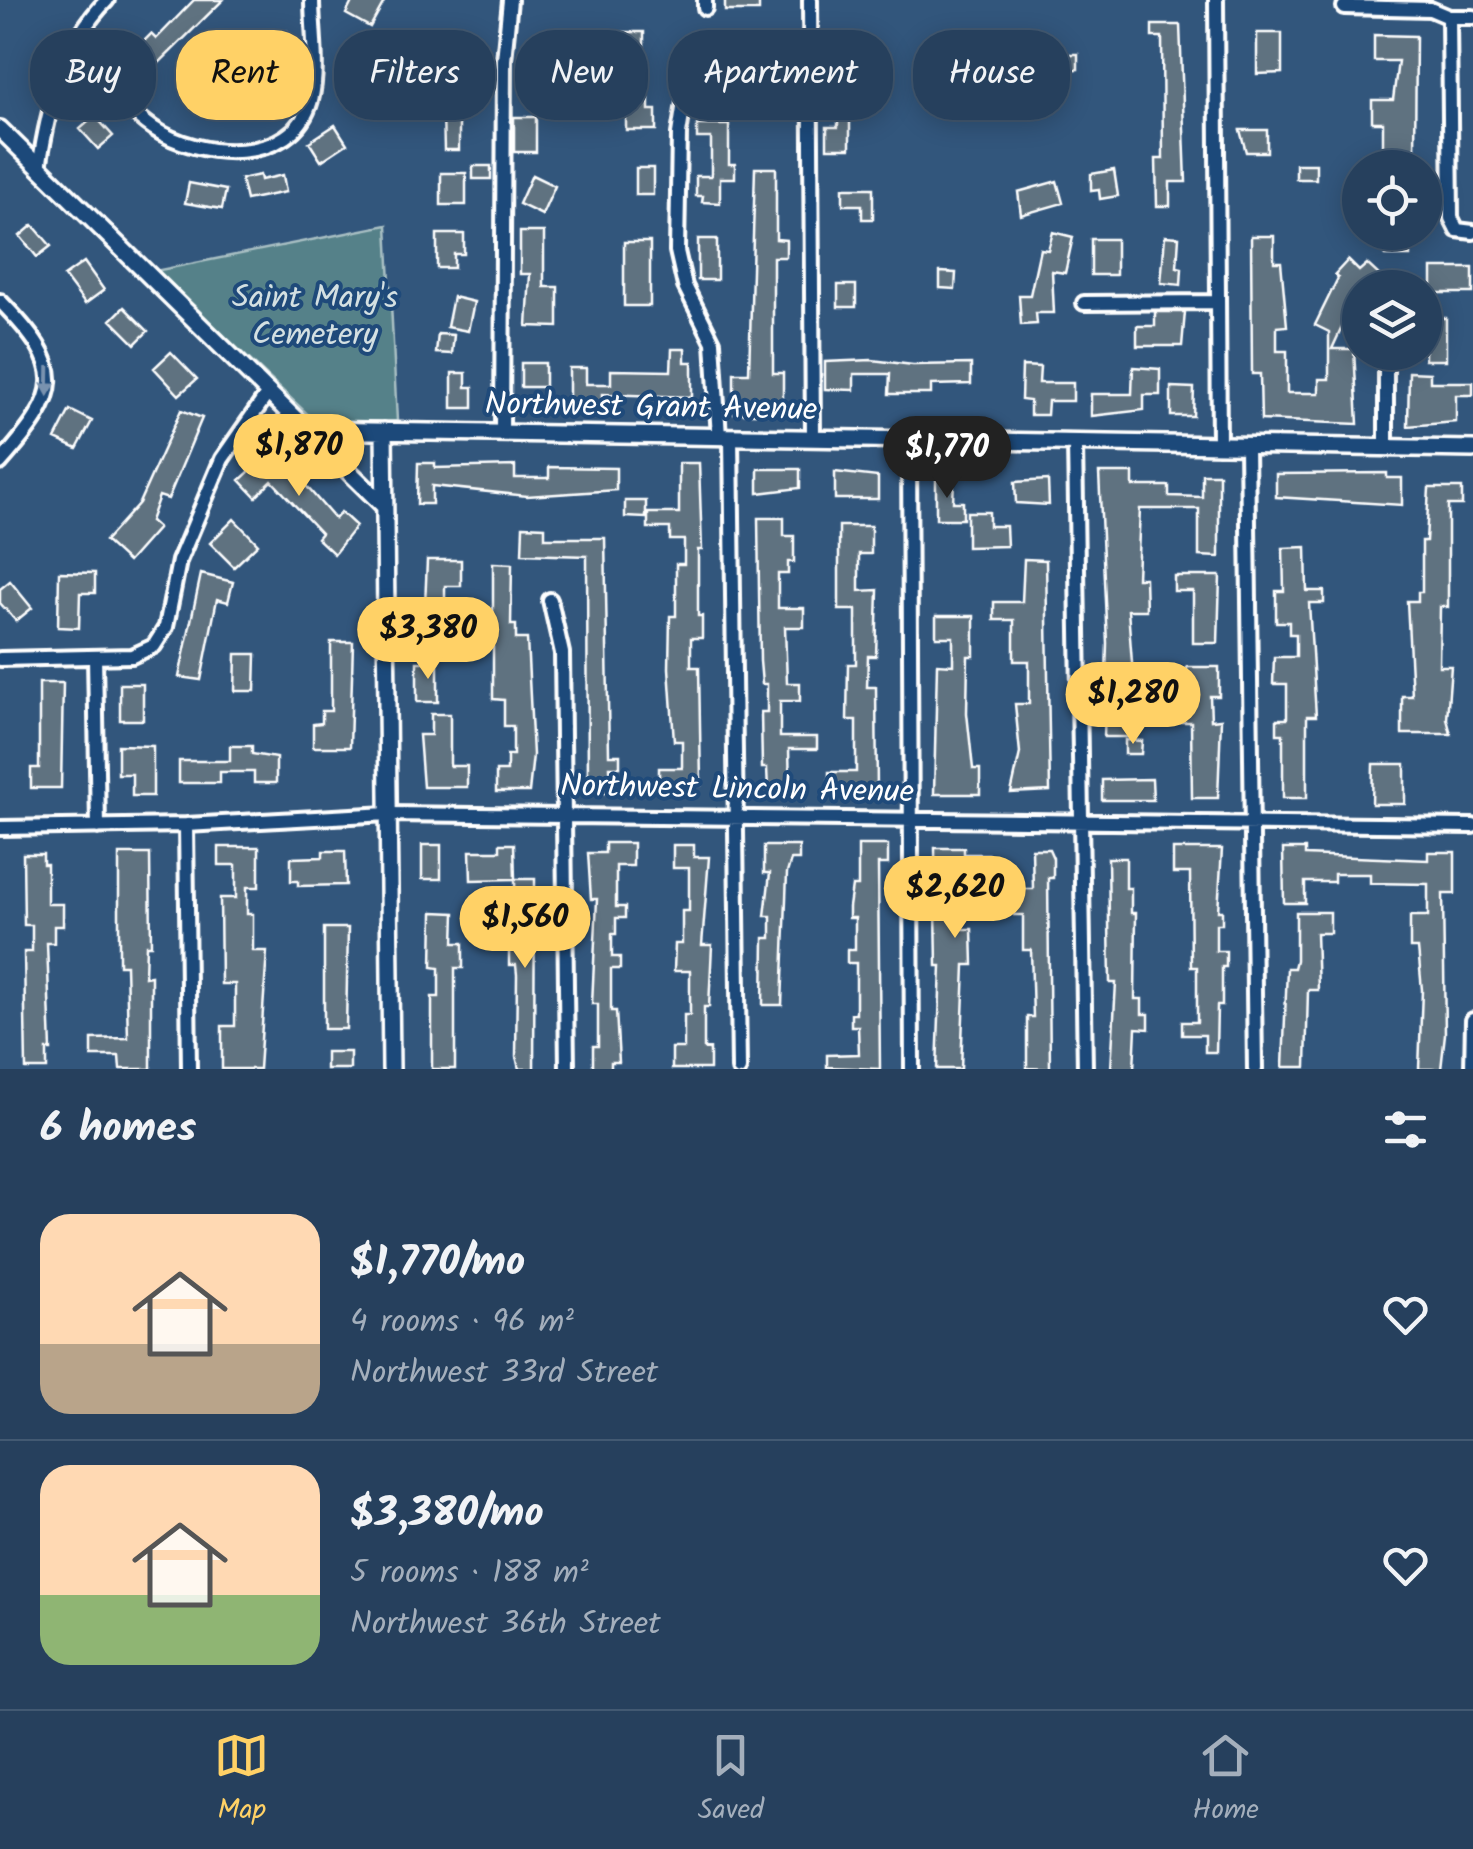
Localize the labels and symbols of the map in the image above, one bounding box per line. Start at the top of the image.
park label: Saint Mary's Cemetery [232,273,398,361]
one-way arrow [39,366,55,397]
street label: Northwest Grant Avenue [484,380,818,436]
pin: $1,870 [218,414,380,499]
pin: $1,770 [866,416,1028,501]
pin: $3,380 [347,597,509,682]
pin: $1,280 [1052,662,1214,747]
street label: Northwest Lincoln Avenue [560,761,914,819]
pin: $2,620 [874,856,1036,941]
pin: $1,560 [444,886,606,971]

